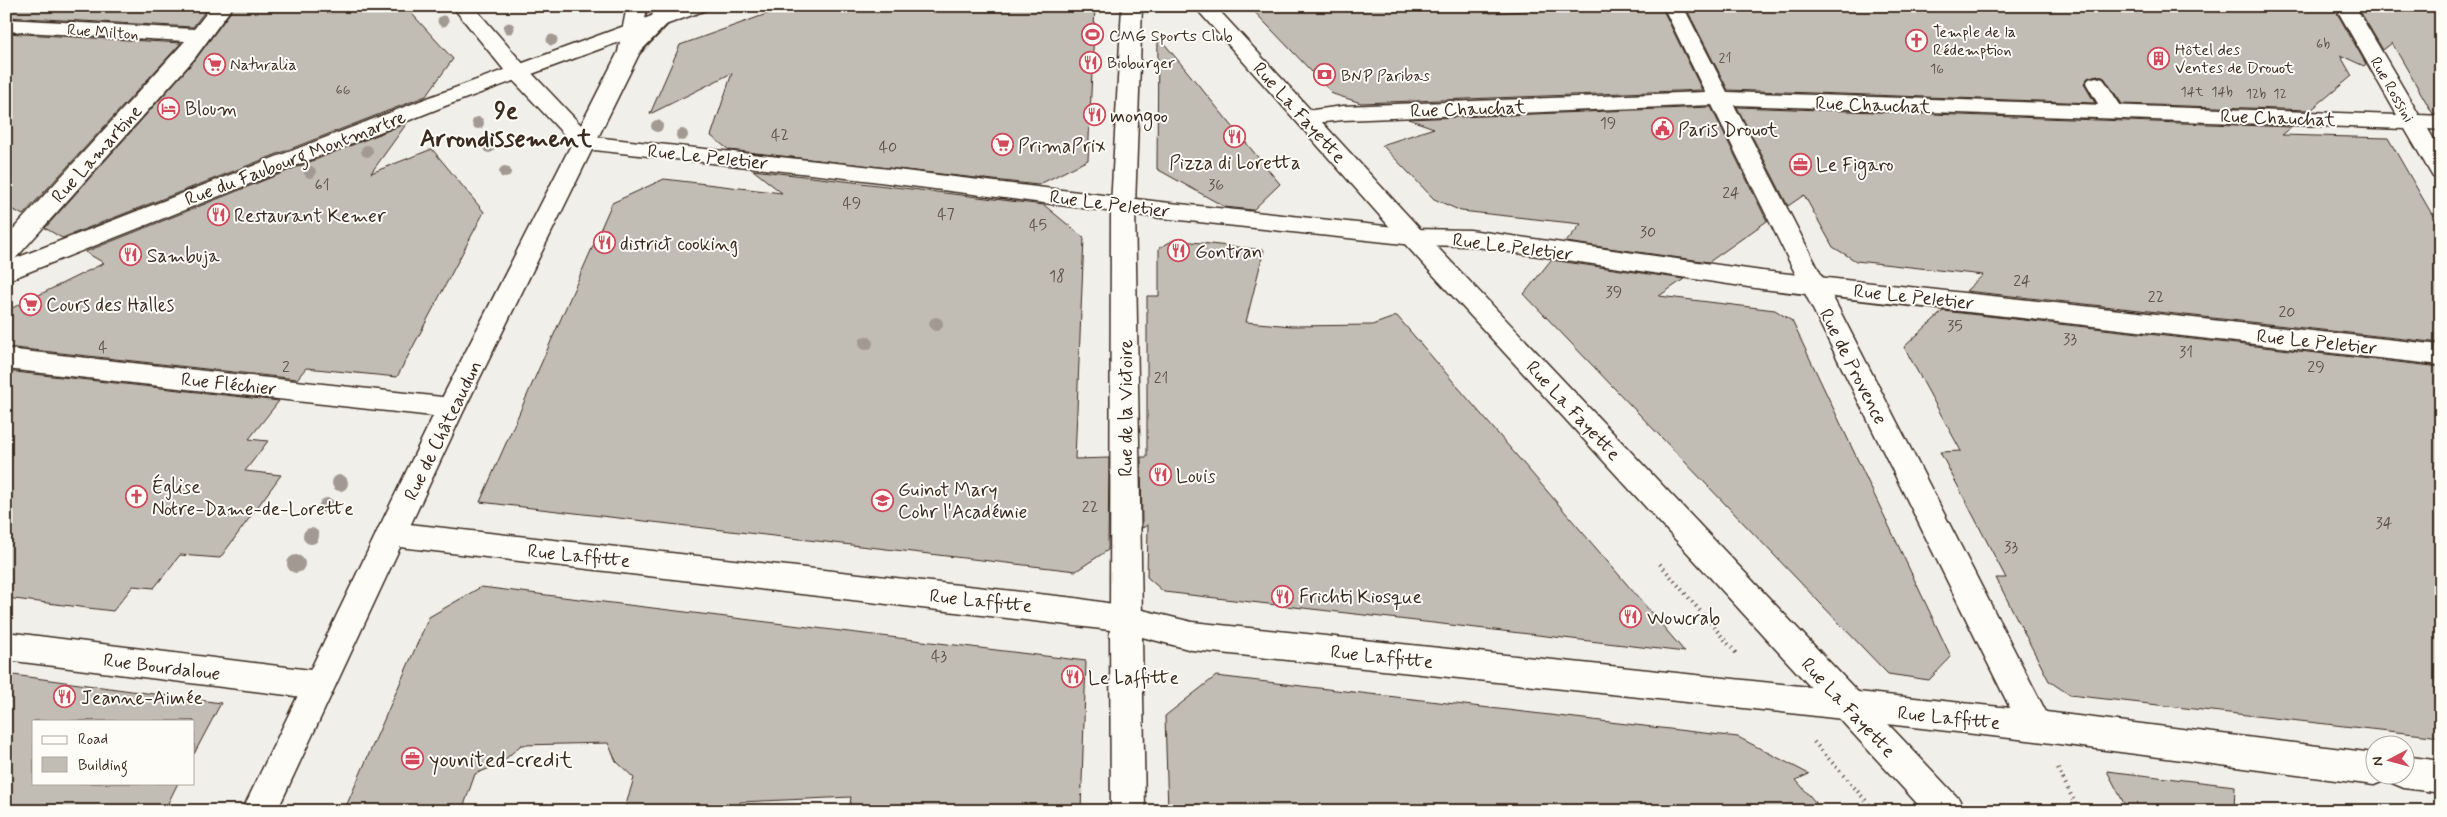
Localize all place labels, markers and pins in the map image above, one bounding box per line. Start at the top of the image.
place label: Temple de la Rédemption [1933,22,2016,61]
sports icon: CMG Sports Club [1081,23,1105,47]
place label: CMG Sports Club [1109,26,1233,47]
church icon: Temple de la Rédemption [1905,28,1929,52]
place label: Hôtel des Ventes de Drouot [2175,40,2294,79]
building icon: Hôtel des Ventes de Drouot [2147,46,2171,70]
restaurant icon: Bioburger [1079,50,1103,74]
supermarket icon: Naturalia [202,52,226,76]
place label: Bioburger [1107,53,1175,74]
place label: Naturalia [230,55,297,76]
bank icon: BNP Paribas [1313,63,1337,87]
place label: BNP Paribas [1341,66,1430,87]
hotel icon: Bloum [157,96,181,120]
place label: Bloum [185,97,237,122]
restaurant icon: mongoo [1082,103,1106,127]
place label: mongoo [1110,104,1168,131]
public building icon: Paris Drouot [1650,117,1674,141]
place label: Paris Drouot [1678,118,1778,143]
restaurant icon: Pizza di Loretta [1223,124,1247,148]
supermarket icon: PrimaPrix [990,133,1014,157]
place label: PrimaPrix [1018,134,1106,159]
place label: Pizza di Loretta [1169,151,1301,176]
office icon: Le Figaro [1788,152,1812,176]
place label: Le Figaro [1816,153,1894,180]
restaurant icon: Restaurant Kemer [206,203,230,227]
place label: Restaurant Kemer [234,204,386,229]
restaurant icon: district cooking [592,231,616,255]
place label: district cooking [620,232,738,258]
restaurant icon: Gontran [1167,239,1191,263]
place label: Gontran [1195,240,1262,265]
restaurant icon: Sambuja [119,243,143,267]
place label: Sambuja [147,244,220,269]
supermarket icon: Cours des Halles [18,292,42,316]
place label: Cours des Halles [46,293,174,318]
restaurant icon: Louis [1148,463,1172,487]
place label: Louis [1176,464,1216,489]
place label: Église Notre-Dame-de-Lorette [152,474,354,522]
place label: Guinot Mary Cohr l'Académie [898,478,1027,525]
church icon: Église Notre-Dame-de-Lorette [124,485,148,509]
school or university icon: Guinot Mary Cohr l'Académie [870,488,894,512]
restaurant icon: Frichti Kiosque [1271,584,1295,608]
place label: Frichti Kiosque [1299,585,1422,610]
restaurant icon: Wowcrab [1619,605,1643,629]
place label: Wowcrab [1647,606,1720,631]
restaurant icon: Le Laffitte [1060,665,1084,689]
place label: Le Laffitte [1088,666,1179,691]
restaurant icon: Jeanne-Aimée [53,685,77,709]
place label: Jeanne-Aimée [81,686,203,711]
office icon: younited-credit [401,747,425,771]
place label: younited-credit [429,747,573,775]

